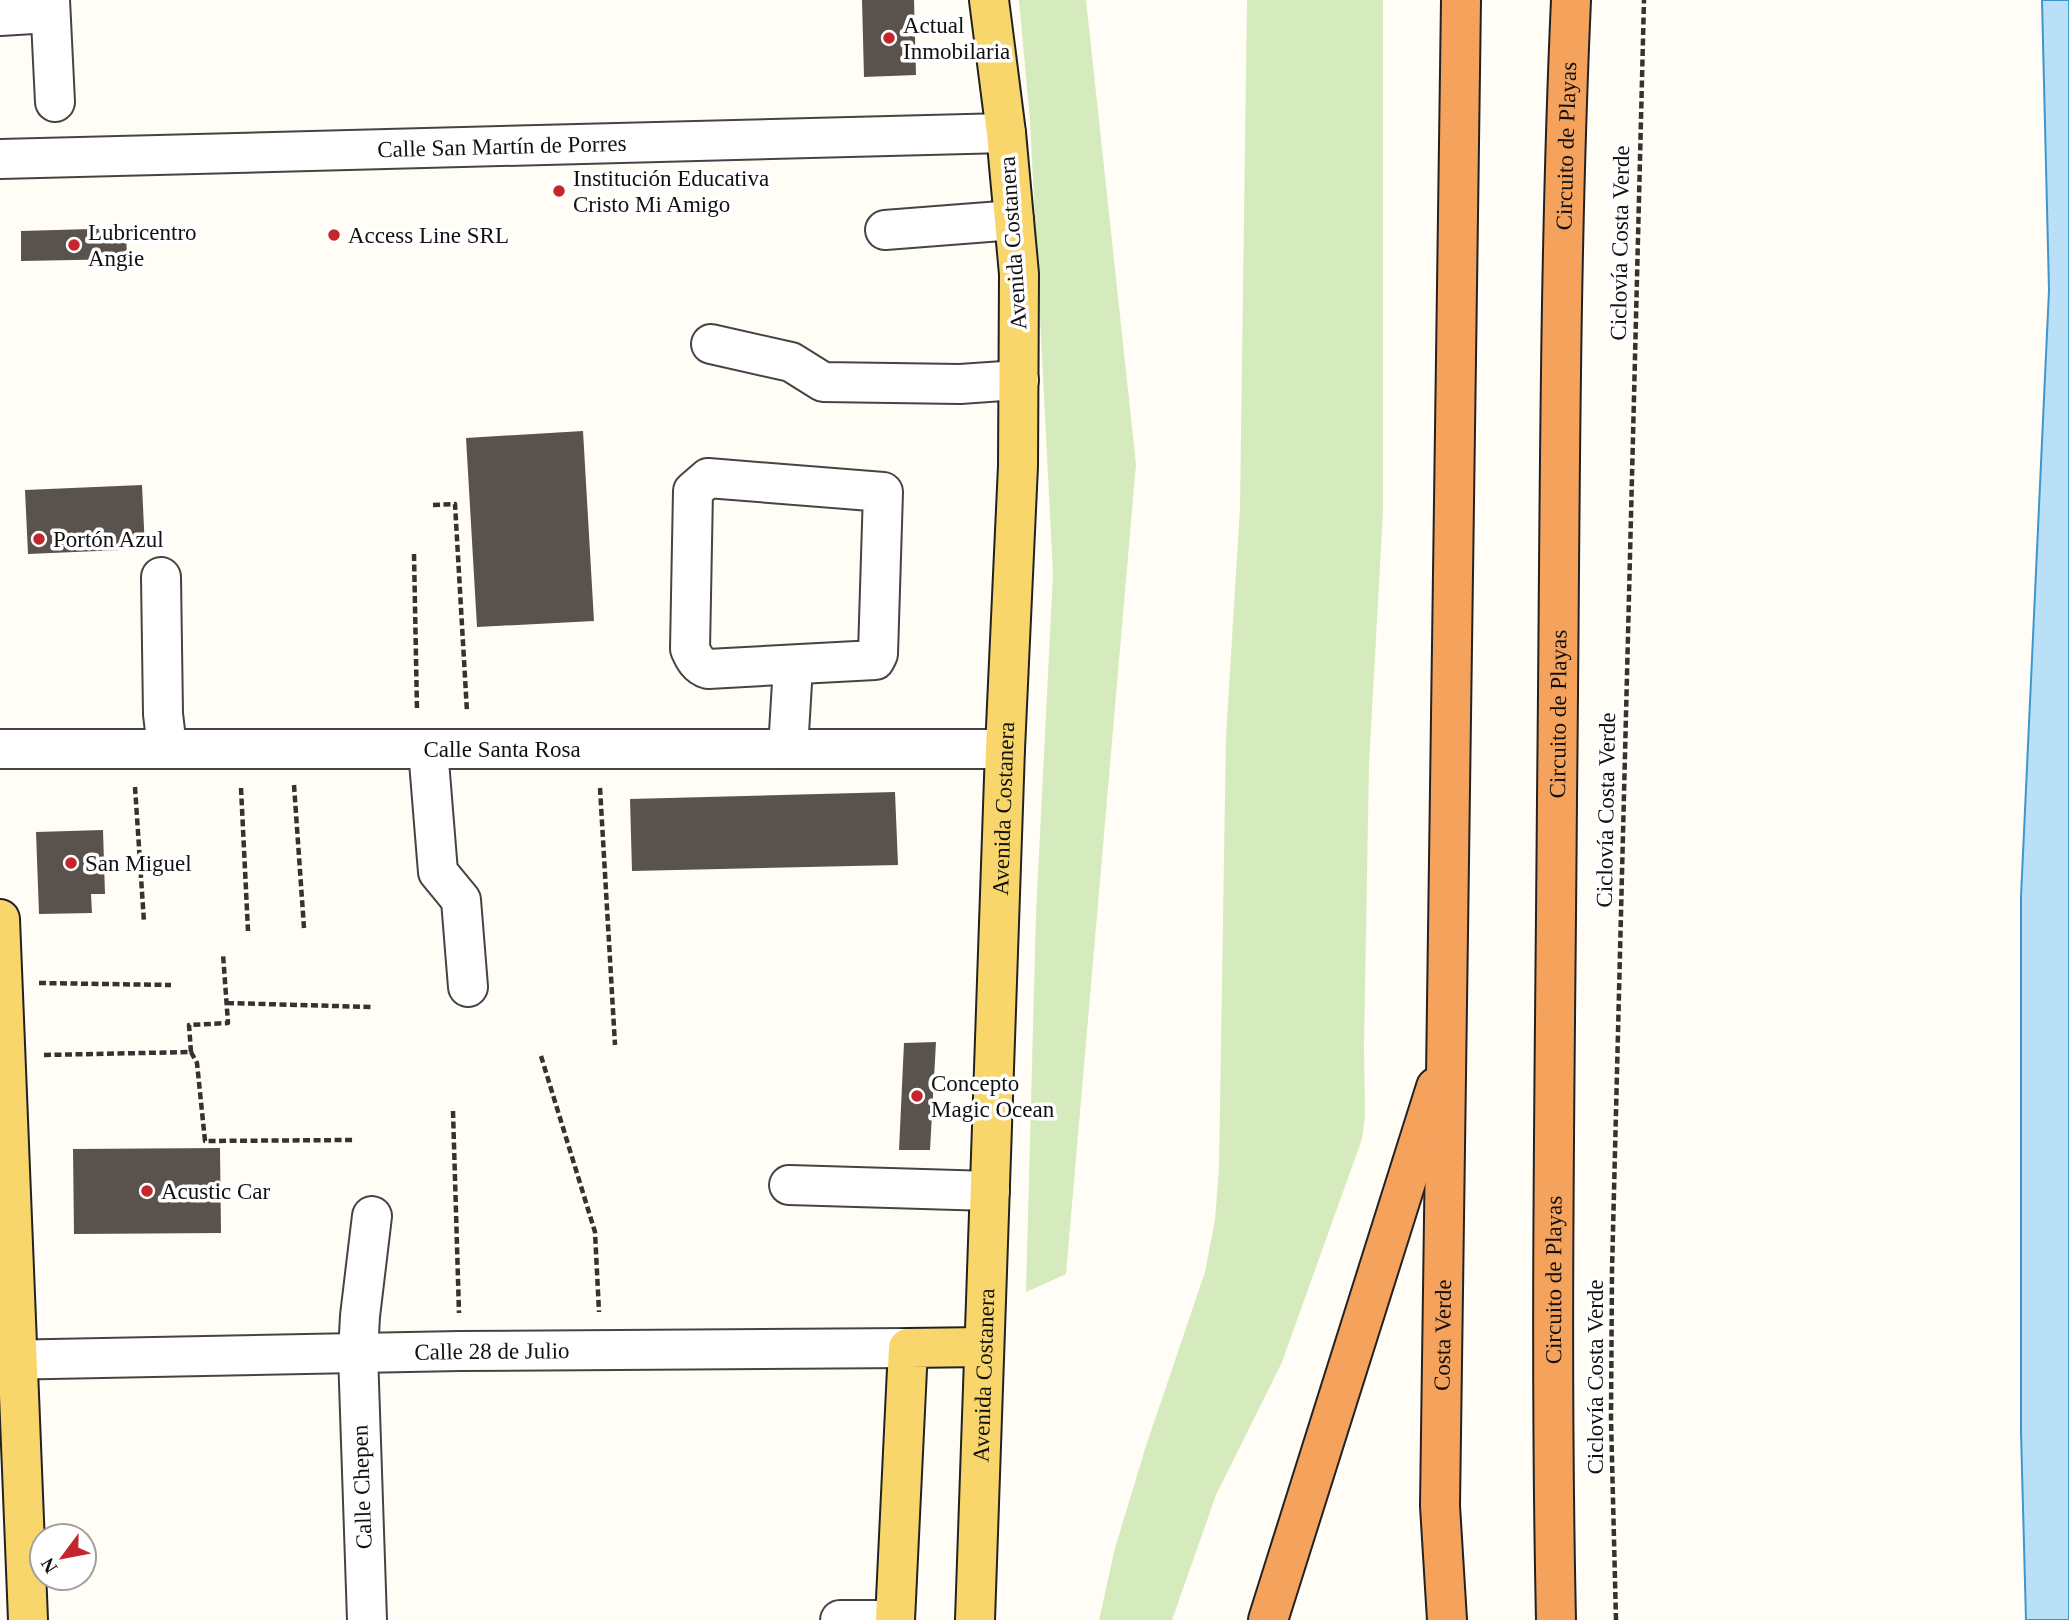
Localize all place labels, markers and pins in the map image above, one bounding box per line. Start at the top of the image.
place label: Actual Inmobilaria [903,13,1010,64]
marker: Actual Inmobilaria [881,30,897,46]
place label: Institución Educativa Cristo Mi Amigo [573,166,769,217]
marker: Institución Educativa Cristo Mi Amigo [551,183,567,199]
place label: Lubricentro Angie [88,220,197,271]
place label: Access Line SRL [348,223,509,248]
marker: Access Line SRL [326,227,342,243]
marker: Lubricentro Angie [66,237,82,253]
place label: Portón Azul [53,527,164,552]
marker: Portón Azul [31,531,47,547]
place label: San Miguel [85,851,192,876]
marker: San Miguel [63,855,79,871]
place label: Concepto Magic Ocean [931,1071,1055,1122]
marker: Concepto Magic Ocean [909,1088,925,1104]
place label: Acustic Car [161,1179,271,1204]
marker: Acustic Car [139,1183,155,1199]

